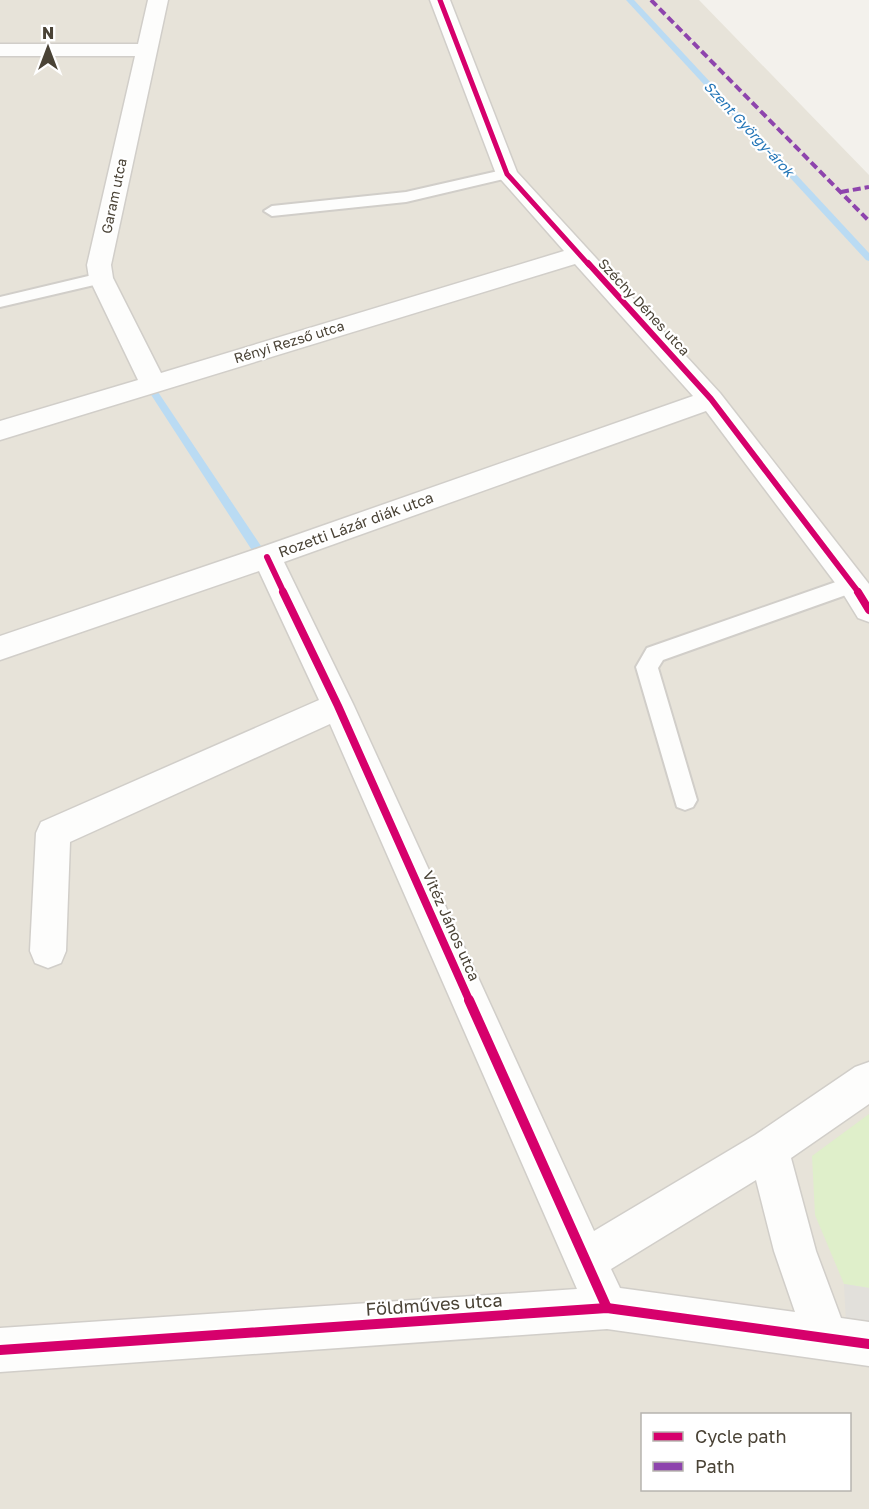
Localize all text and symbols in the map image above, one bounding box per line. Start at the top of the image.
north arrow [18,18,78,78]
text: N [42,23,54,43]
water label: Szent György-árok [701,78,799,181]
street label: Garam utca [97,157,130,235]
street label: Széchy Dénes utca [595,255,694,359]
street label: Rényi Rezső utca [232,317,346,366]
street label: Rozetti Lázár diák utca [276,488,436,560]
street label: Vitéz János utca [420,868,484,983]
street label: Földműves utca [365,1288,503,1320]
legend [641,1413,851,1491]
text: Cycle path [695,1425,787,1447]
text: Path [695,1455,735,1477]

